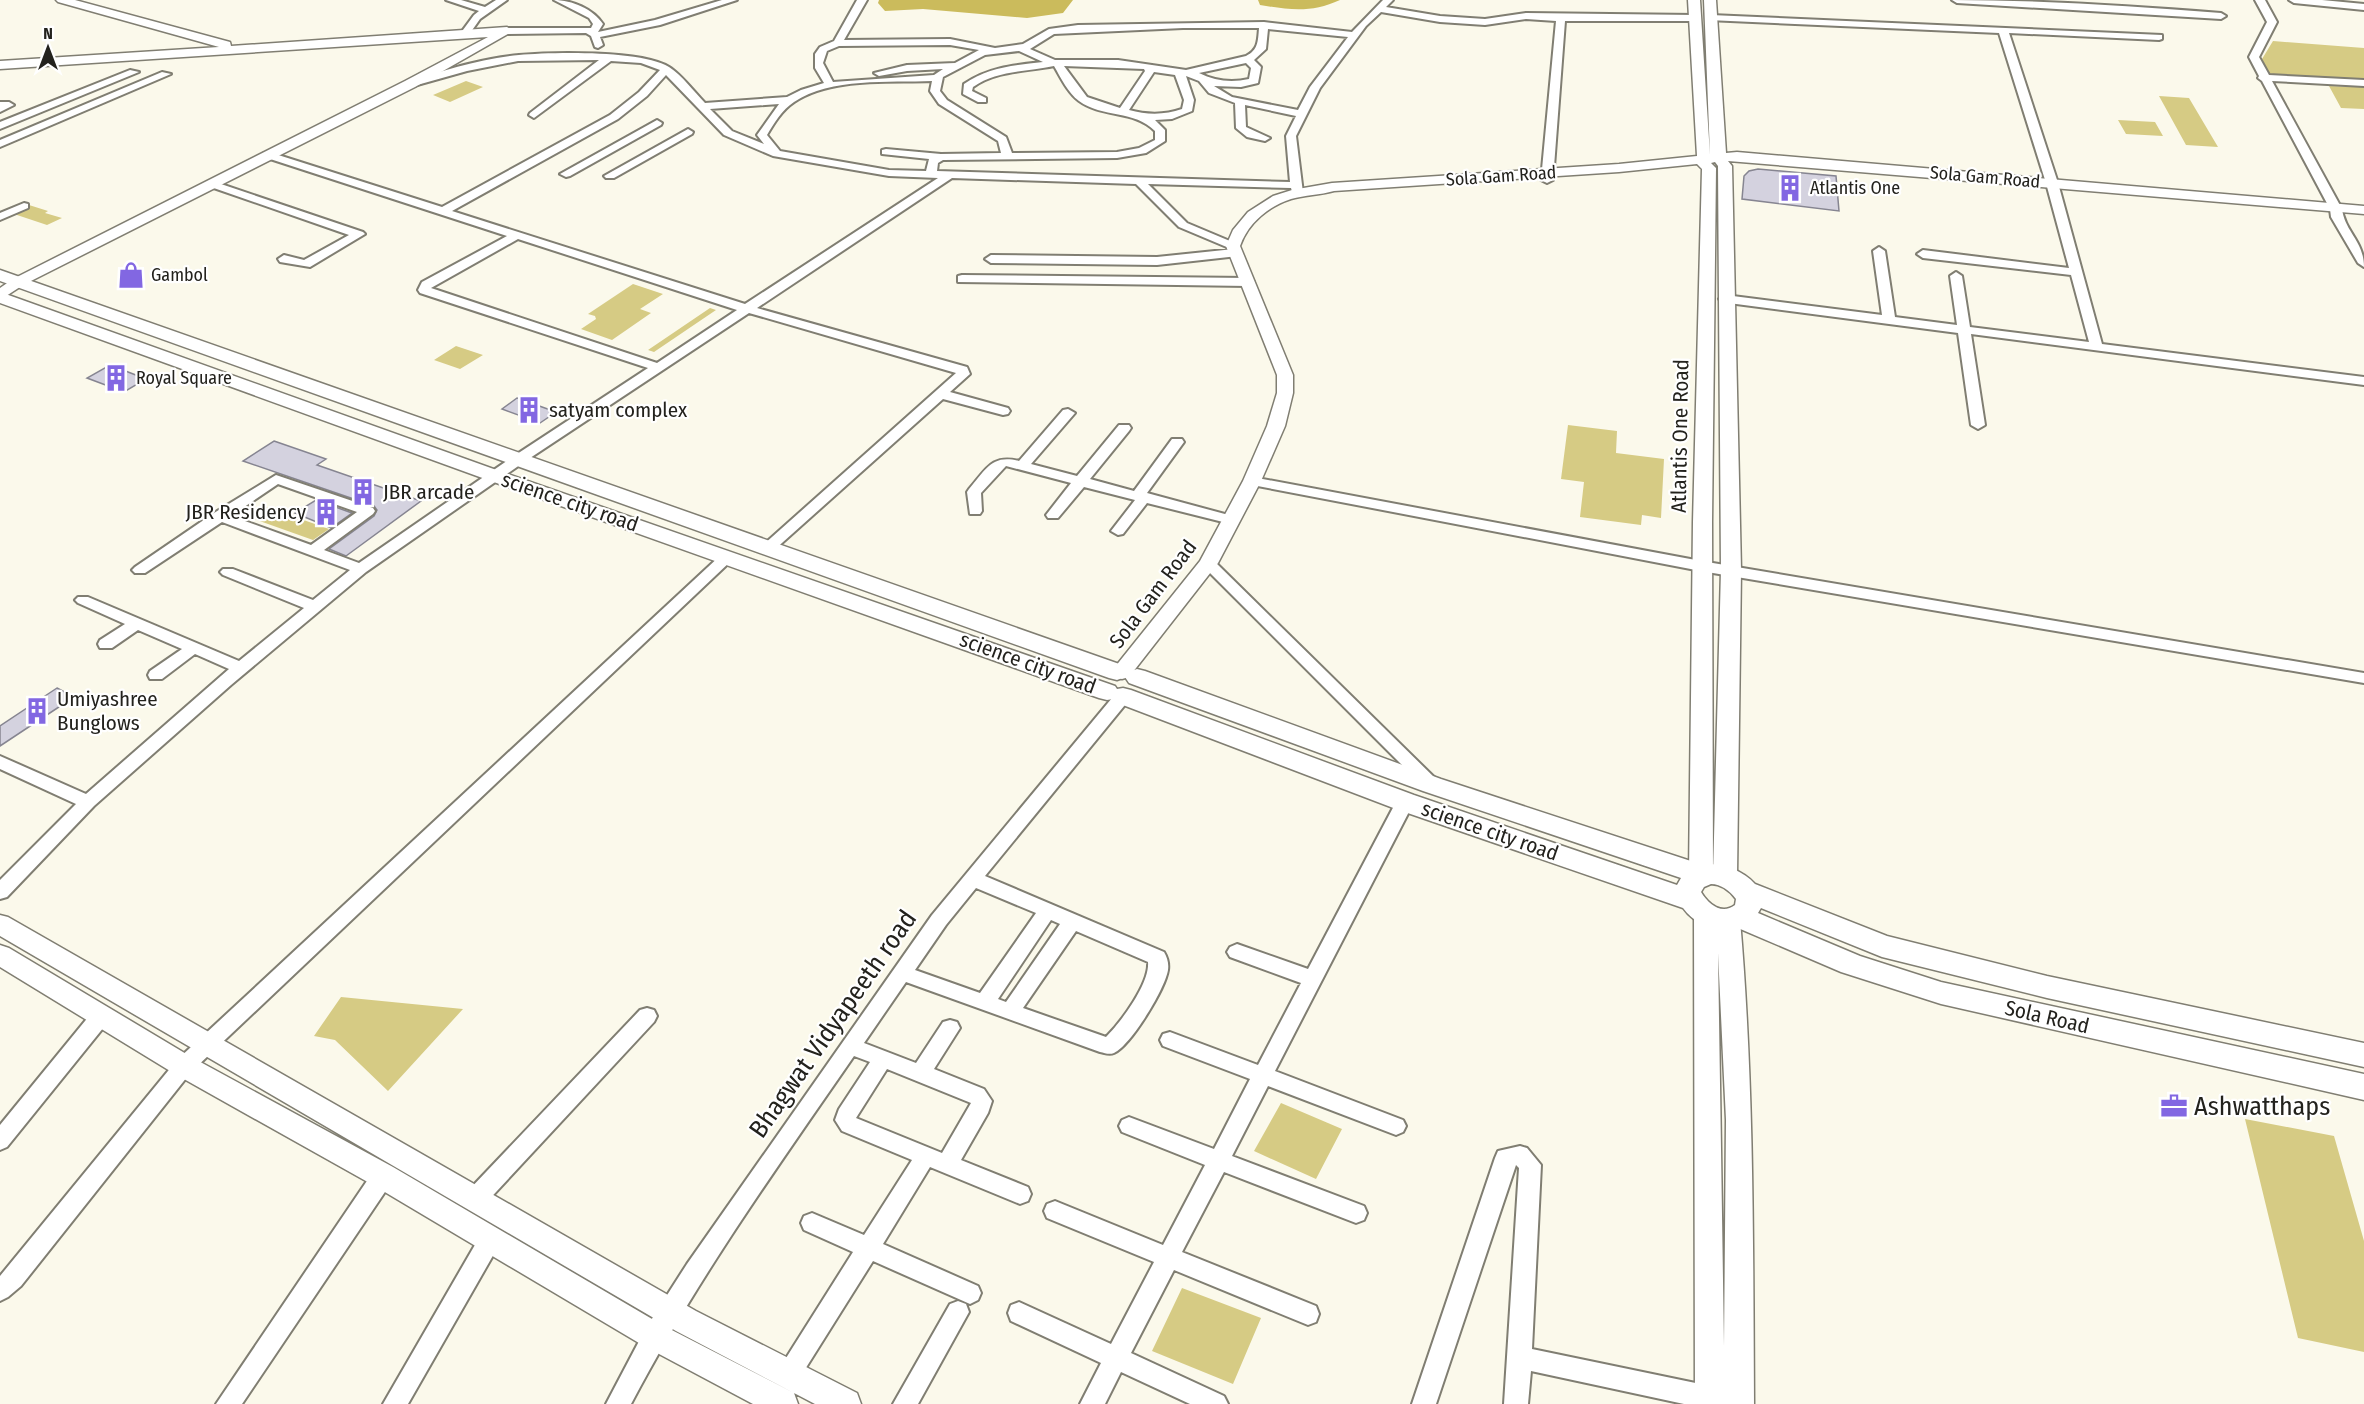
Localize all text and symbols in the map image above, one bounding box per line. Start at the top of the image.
north arrow [18,18,78,78]
text: N [43,24,53,43]
street label: Sola Gam Road [1445,161,1557,191]
street label: Sola Gam Road [1929,161,2041,193]
building icon: Atlantis One [1775,173,1805,203]
place label: Atlantis One [1810,177,1900,199]
shop icon: Gambol [116,260,146,290]
place label: Gambol [151,264,208,286]
street label: Atlantis One Road [1666,359,1694,513]
building icon: Royal Square [101,363,131,393]
place label: Royal Square [136,367,232,389]
building icon: satyam complex [514,395,544,425]
place label: satyam complex [549,397,688,423]
street label: science city road [498,466,642,538]
building icon: JBR arcade [348,477,378,507]
place label: JBR arcade [383,479,474,505]
building icon: JBR Residency [311,497,341,527]
place label: JBR Residency [186,499,307,525]
street label: Sola Gam Road [1104,535,1202,653]
street label: science city road [956,626,1100,700]
place label: Umiyashree Bunglows [57,686,158,736]
building icon: Umiyashree Bunglows [22,696,52,726]
street label: science city road [1418,795,1562,867]
street label: Bhagwat Vidyapeeth road [743,904,923,1144]
street label: Sola Road [2002,995,2092,1039]
office icon: Ashwatthaps [2159,1091,2189,1121]
place label: Ashwatthaps [2194,1091,2330,1122]

